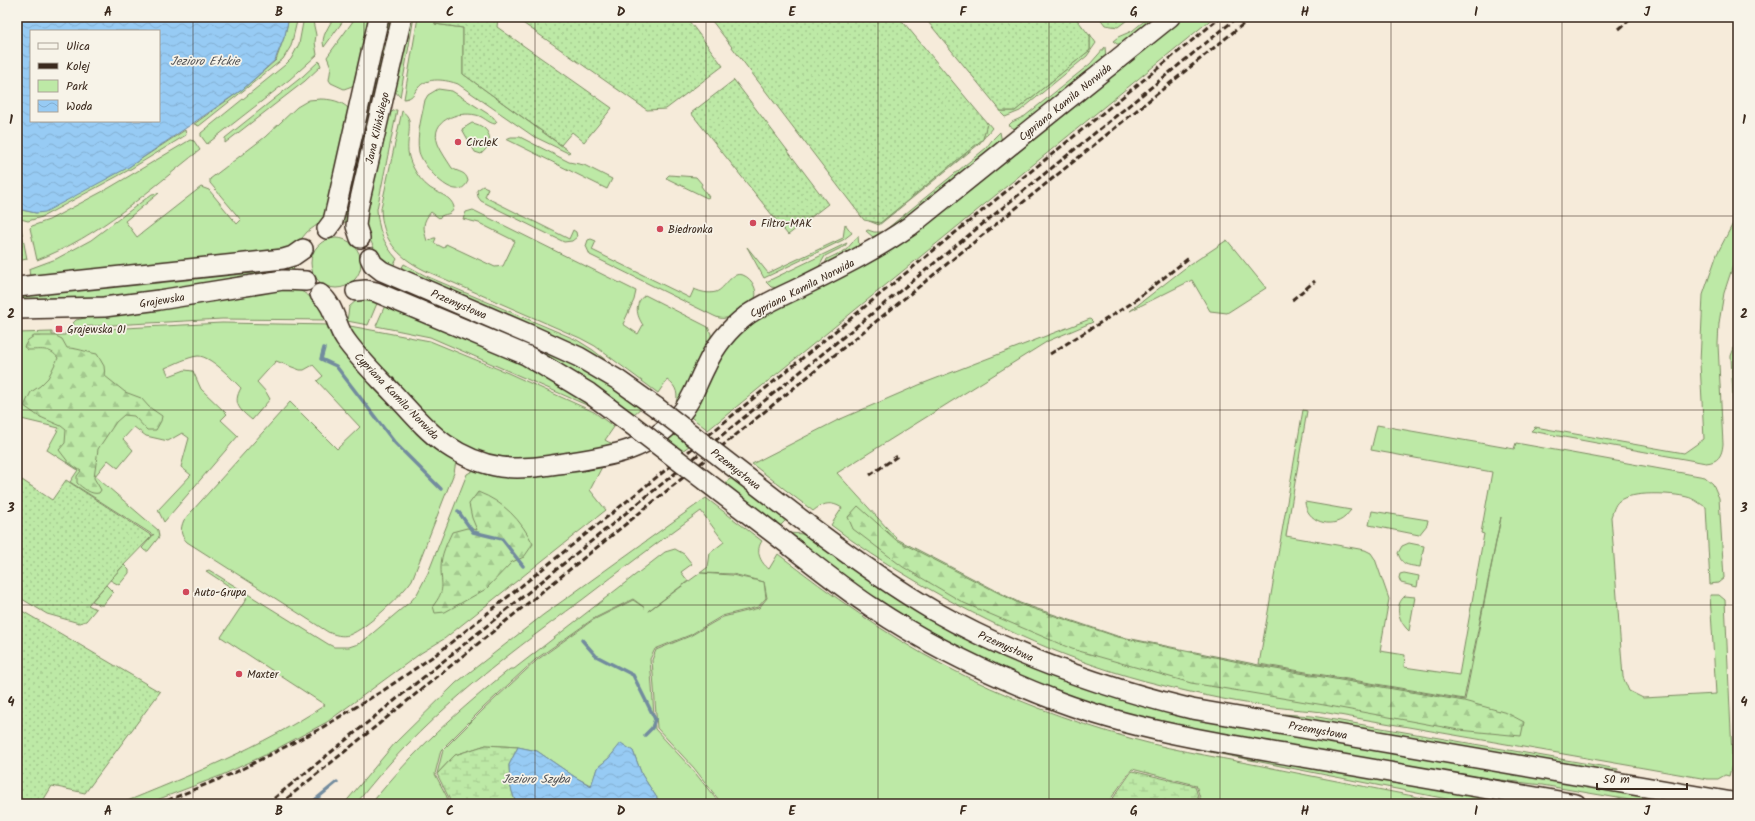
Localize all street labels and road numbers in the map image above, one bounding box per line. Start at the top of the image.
street label: Cypriana Kamila Norwida [1015,59,1116,146]
street label: Jana Kilińskiego [361,90,395,166]
street label: Cypriana Kamila Norwida [747,255,858,323]
street label: Przemysłowa [428,285,490,325]
street label: Grajewska [138,289,186,313]
street label: Cypriana Kamila Norwida [350,349,443,445]
street label: Przemysłowa [706,444,764,495]
street label: Przemysłowa [975,627,1036,667]
street label: Przemysłowa [1287,717,1349,745]

